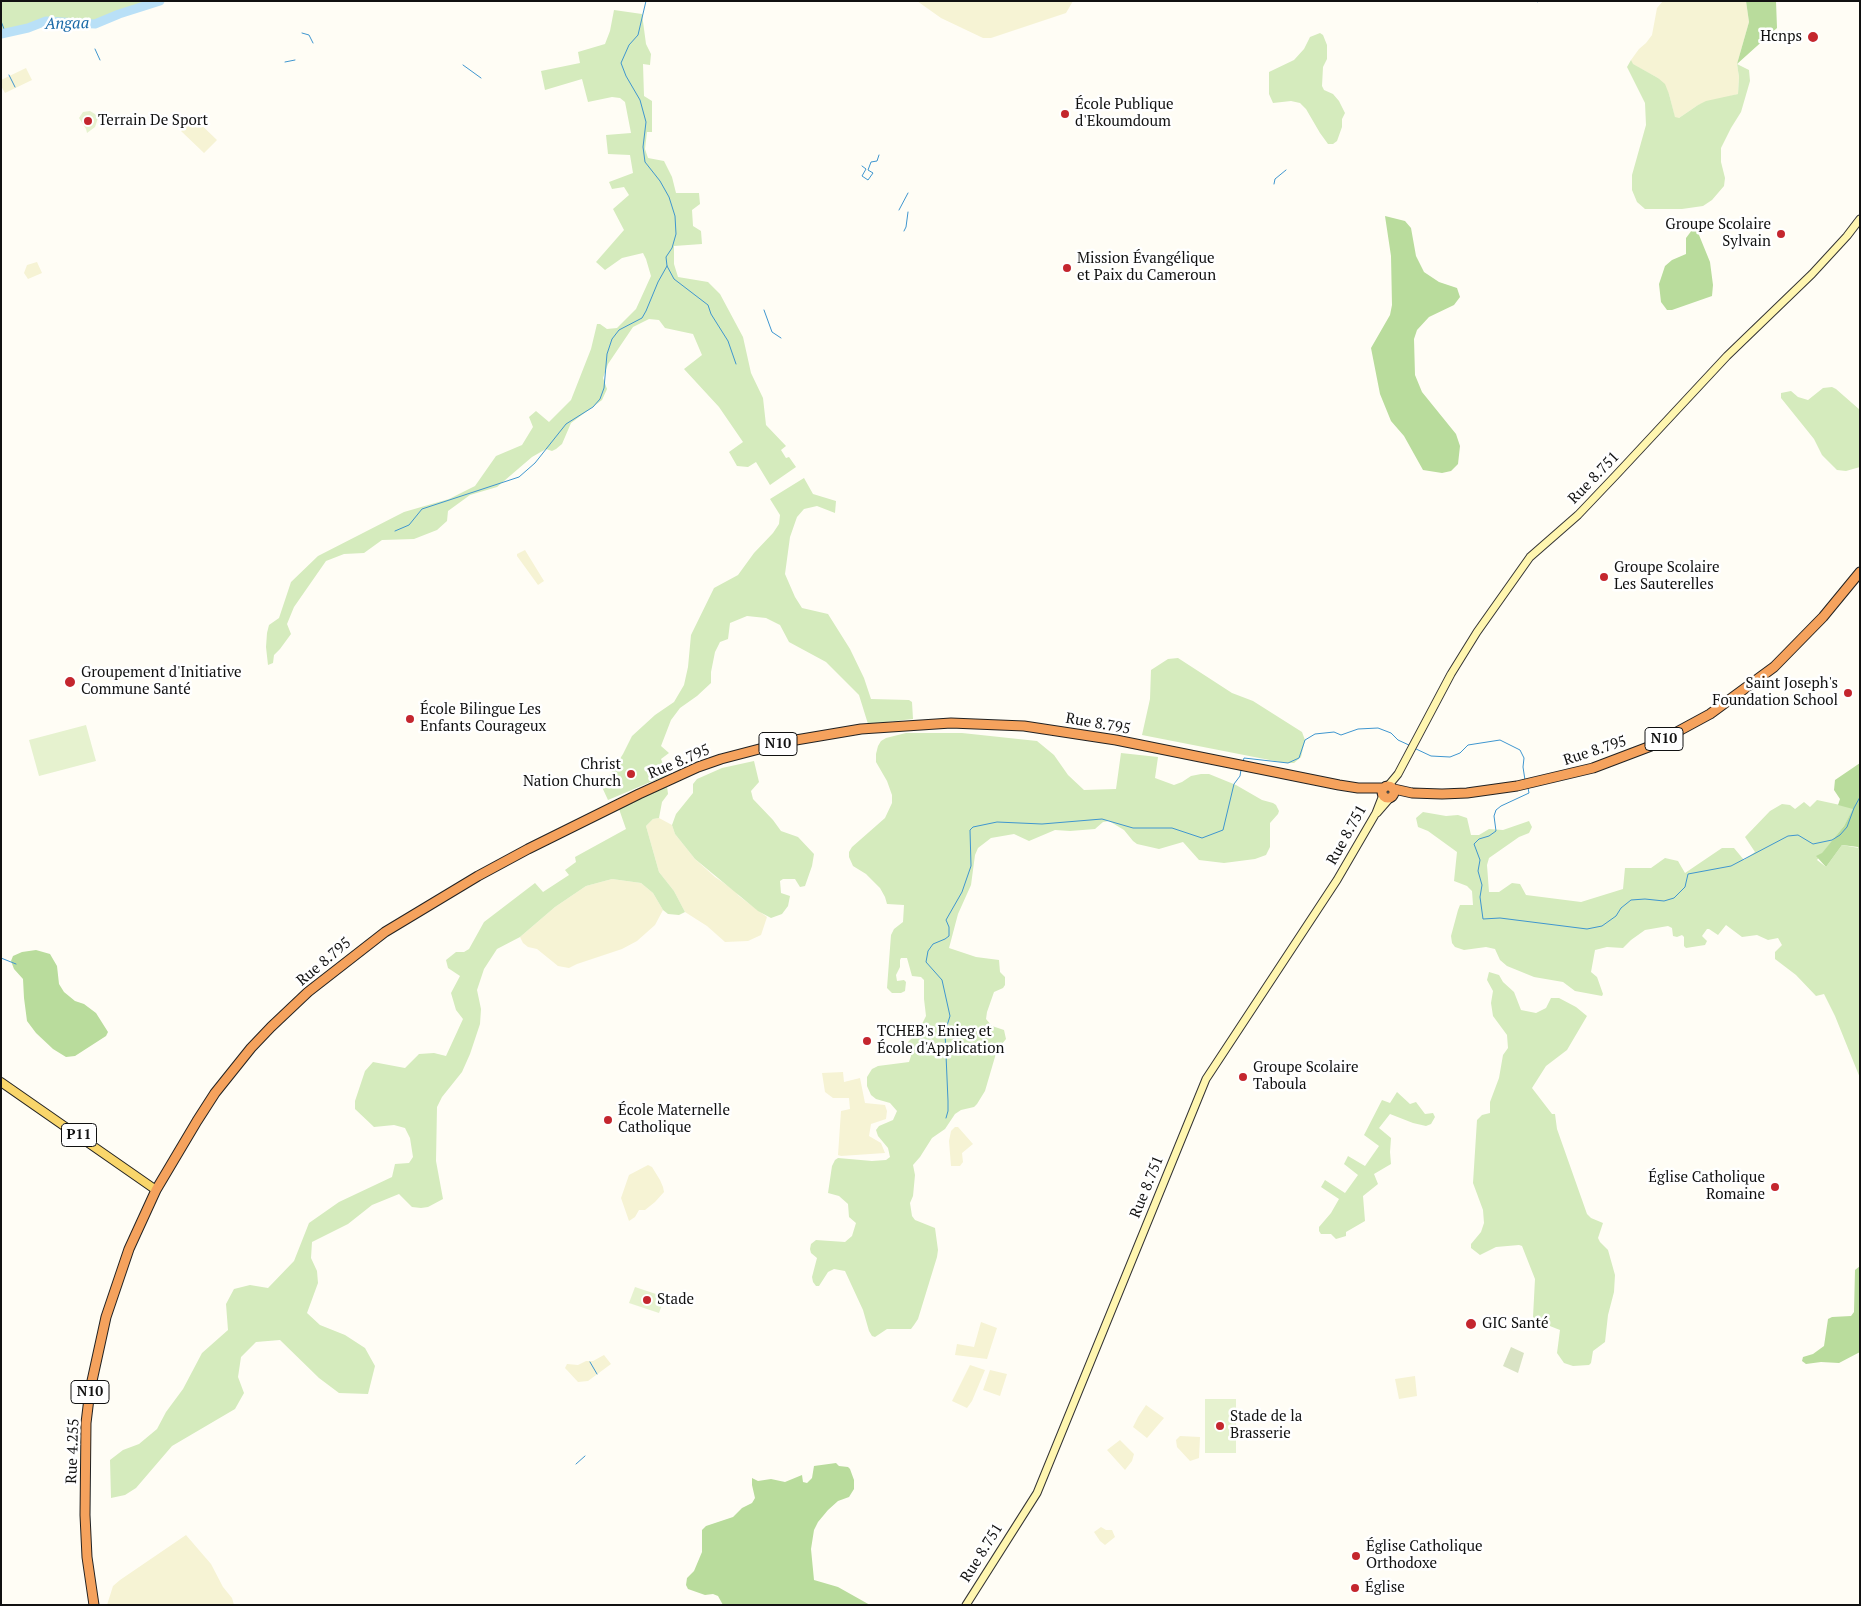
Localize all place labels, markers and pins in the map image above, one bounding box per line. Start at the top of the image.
place label: Hcnps [1760,28,1802,46]
marker: Hcnps [1806,30,1820,44]
place label: École Publique d'Ekoumdoum [1075,96,1174,131]
marker: École Publique d'Ekoumdoum [1059,108,1071,120]
place label: Terrain De Sport [98,112,208,130]
marker: Terrain De Sport [82,115,94,127]
place label: Groupe Scolaire Sylvain [1665,216,1771,251]
marker: Groupe Scolaire Sylvain [1775,228,1787,240]
place label: Mission Évangélique et Paix du Cameroun [1077,250,1216,285]
marker: Mission Évangélique et Paix du Cameroun [1061,262,1073,274]
place label: Groupe Scolaire Les Sauterelles [1614,559,1720,594]
marker: Groupe Scolaire Les Sauterelles [1598,571,1610,583]
place label: Groupement d'Initiative Commune Santé [81,664,242,699]
marker: Groupement d'Initiative Commune Santé [63,675,77,689]
place label: Saint Joseph's Foundation School [1712,675,1838,710]
marker: Saint Joseph's Foundation School [1842,687,1854,699]
place label: École Bilingue Les Enfants Courageux [420,701,546,736]
marker: École Bilingue Les Enfants Courageux [404,713,416,725]
place label: Christ Nation Church [523,756,621,791]
marker: Christ Nation Church [625,768,637,780]
place label: TCHEB's Enieg et École d'Application [877,1023,1004,1058]
marker: TCHEB's Enieg et École d'Application [861,1035,873,1047]
place label: Groupe Scolaire Taboula [1253,1059,1359,1094]
marker: Groupe Scolaire Taboula [1237,1071,1249,1083]
place label: École Maternelle Catholique [618,1102,730,1137]
marker: École Maternelle Catholique [602,1114,614,1126]
place label: Église Catholique Romaine [1648,1169,1765,1204]
marker: Église Catholique Romaine [1769,1181,1781,1193]
place label: Stade [657,1291,694,1309]
marker: Stade [641,1294,653,1306]
place label: GIC Santé [1482,1315,1549,1333]
marker: GIC Santé [1464,1317,1478,1331]
place label: Stade de la Brasserie [1230,1408,1302,1443]
marker: Stade de la Brasserie [1214,1420,1226,1432]
place label: Église Catholique Orthodoxe [1366,1538,1483,1573]
marker: Église Catholique Orthodoxe [1350,1550,1362,1562]
place label: Église [1365,1579,1405,1597]
marker: Église [1349,1582,1361,1594]

